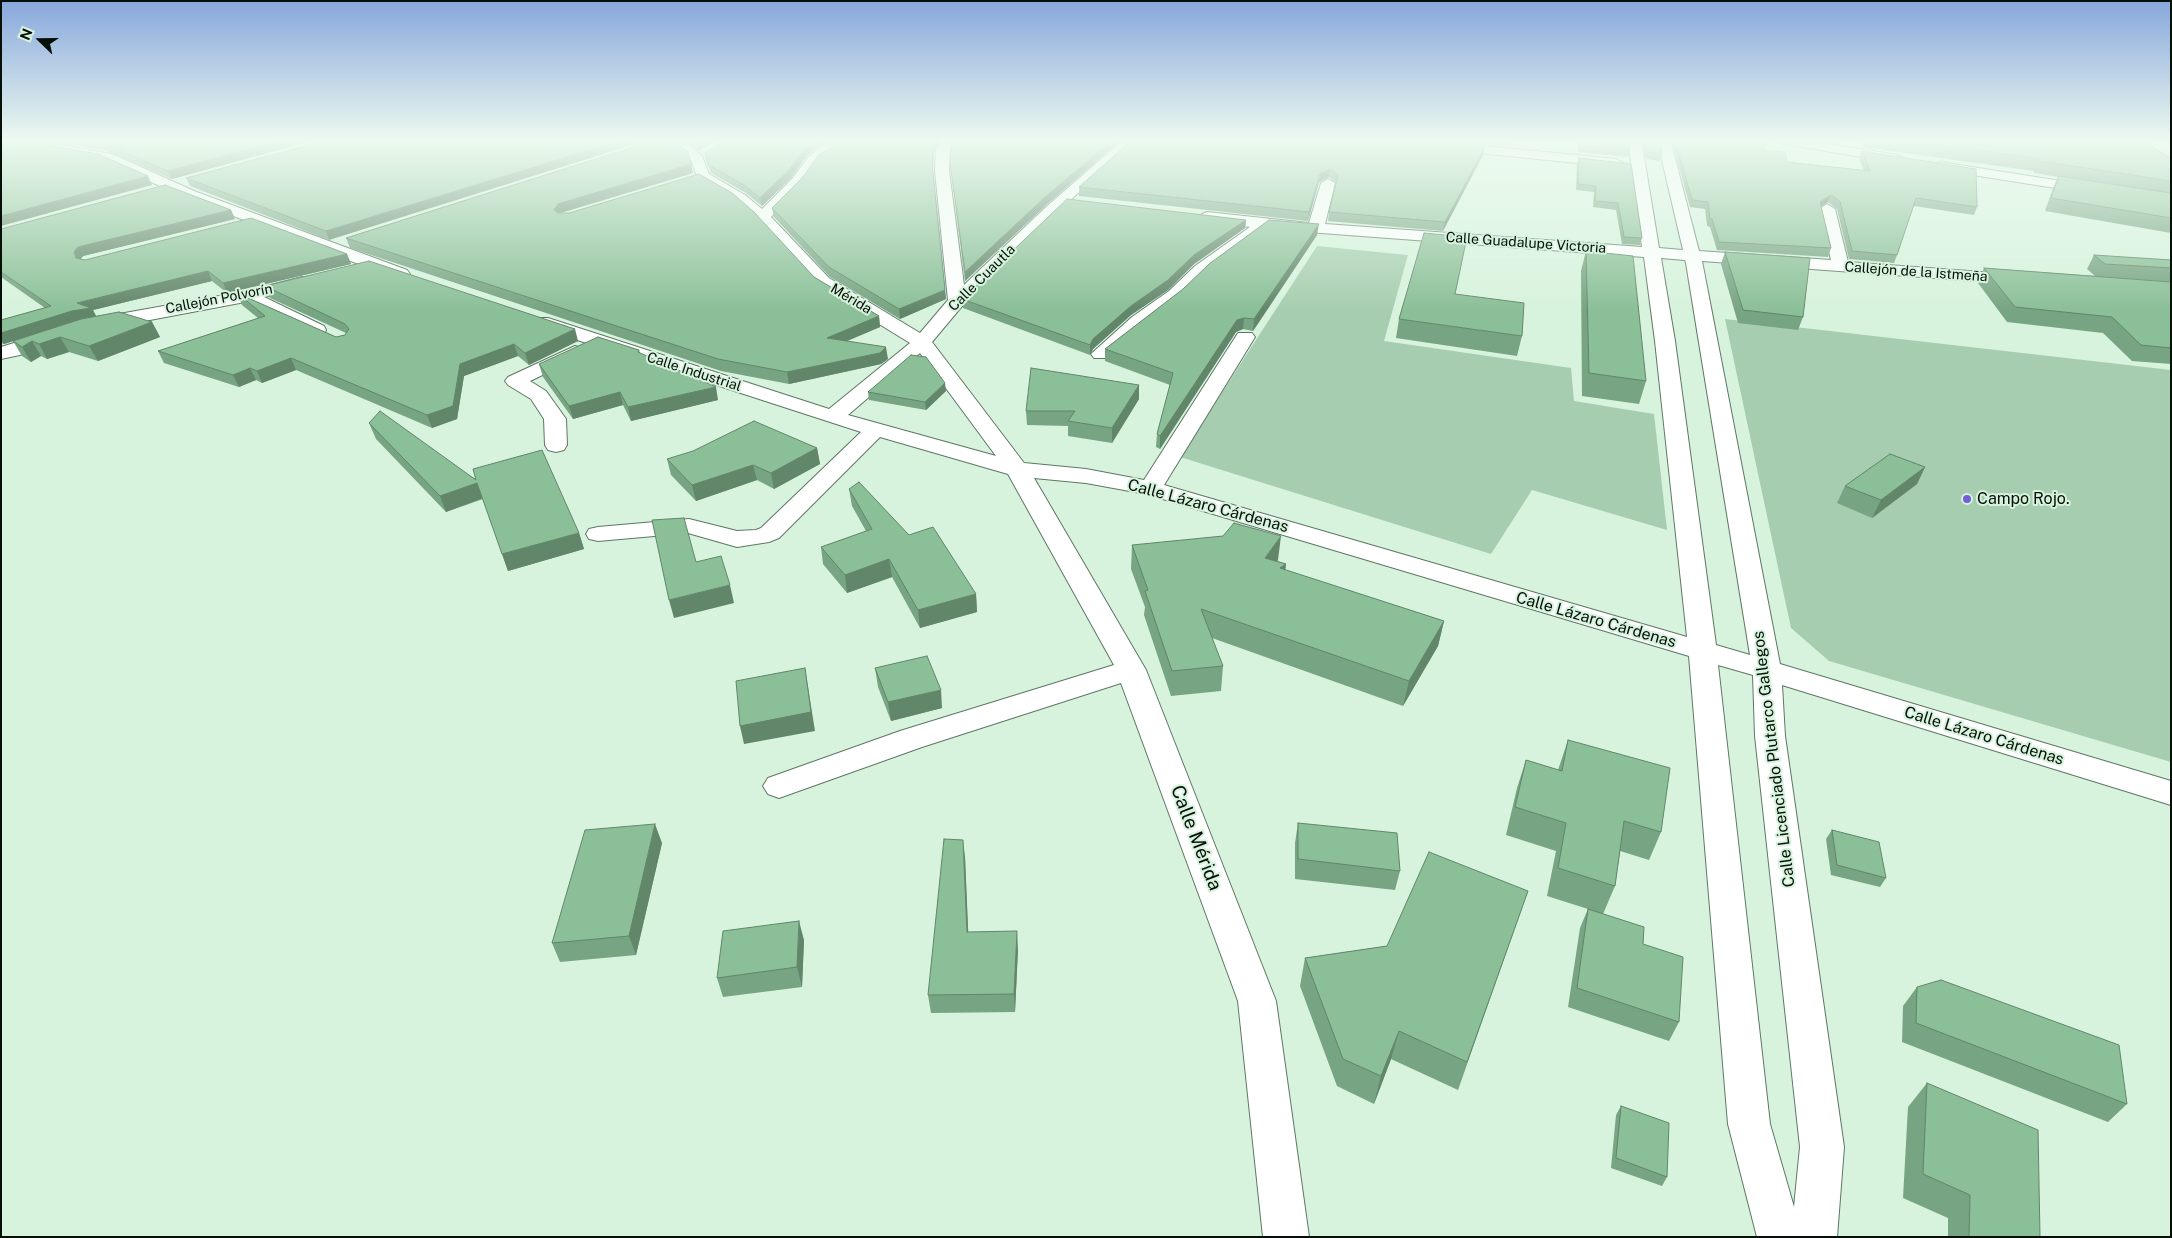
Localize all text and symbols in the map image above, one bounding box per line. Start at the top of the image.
north arrow [15,15,65,65]
text: N [17,26,36,42]
street label: Calle Guadalupe Victoria [1445,229,1607,257]
street label: Calle Cuautla [945,241,1019,315]
street label: Callejón de la Istmeña [1844,259,1988,285]
street label: Callejón Polvorín [164,280,274,318]
street label: Mérida [827,280,875,318]
street label: Calle Industrial [645,349,743,395]
street label: Calle Lázaro Cárdenas [1125,475,1291,537]
place label: Campo Rojo. [1977,489,2070,509]
marker: Campo Rojo. [1961,493,1973,505]
street label: Calle Lázaro Cárdenas [1514,588,1678,652]
street label: Calle Licenciado Plutarco Gallegos [1749,630,1799,888]
street label: Calle Lázaro Cárdenas [1902,703,2066,769]
street label: Calle Mérida [1165,782,1227,894]

